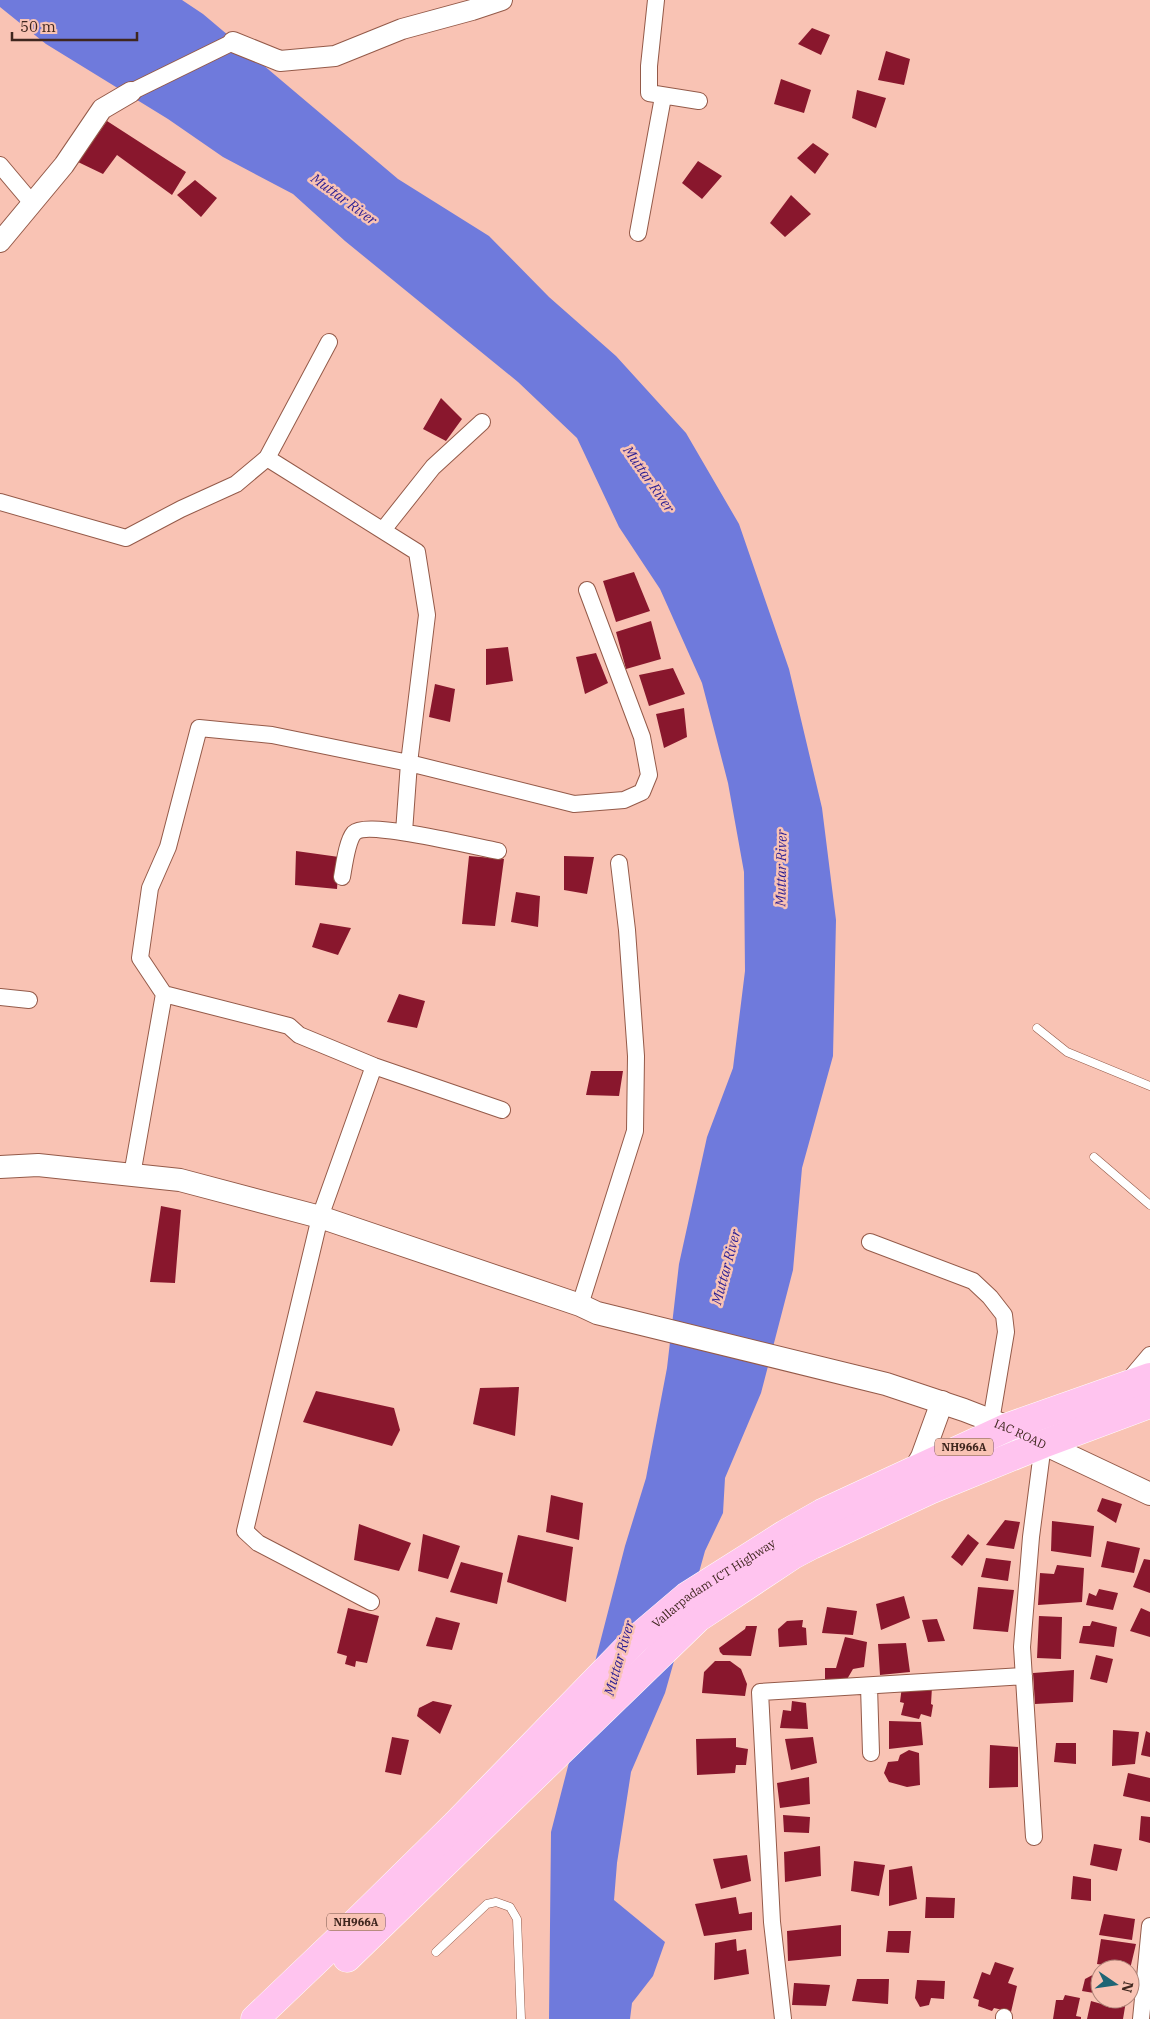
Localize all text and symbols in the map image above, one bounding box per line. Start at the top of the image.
scale bar [12,10,138,42]
text: 50 m [20,17,56,36]
water label: Muttar River [307,169,381,229]
water label: Muttar River [619,441,679,516]
water label: Muttar River [771,828,791,908]
water label: Muttar River [707,1227,745,1307]
street label: IAC ROAD [992,1415,1049,1452]
road number: NH966A [935,1438,993,1455]
street label: Vallarpadam ICT Highway [648,1535,778,1630]
water label: Muttar River [599,1618,639,1698]
road number: NH966A [327,1914,385,1930]
north arrow [1090,1959,1140,2009]
text: N [1118,1980,1138,1994]

